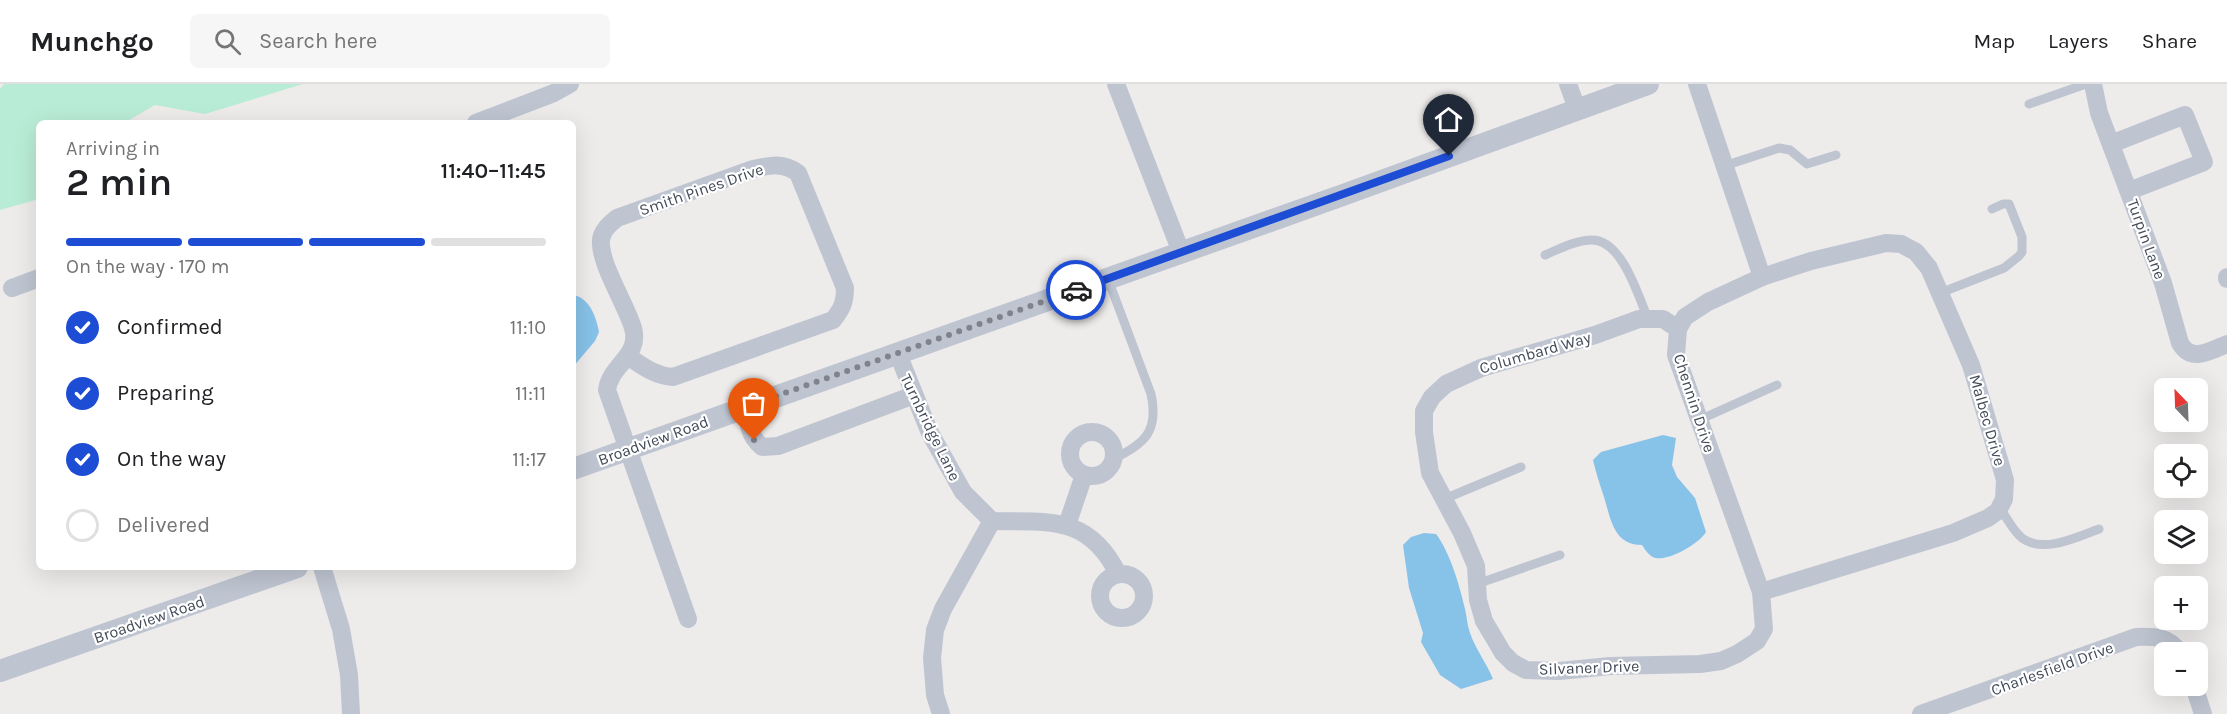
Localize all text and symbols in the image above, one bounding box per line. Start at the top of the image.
search box [190,14,610,68]
text: Munchgo [30,25,154,58]
icon: search [211,25,244,58]
text: Search here [259,28,377,54]
text: Map [1973,29,2015,53]
text: Layers [2048,29,2109,53]
text: Share [2142,29,2197,53]
pin [1423,94,1474,156]
icon: home [1432,103,1465,136]
text: Arriving in [66,137,160,160]
text: 11:40–11:45 [440,158,546,184]
text: 2 min [66,159,172,205]
street label: Smith Pines Drive [637,159,766,220]
street label: Turpin Lane [2123,196,2170,282]
text: On the way · 170 m [66,255,230,278]
courier [1046,260,1106,320]
icon: car [1060,274,1093,307]
icon: check [66,311,99,344]
text: Confirmed [117,314,223,340]
text: 11:10 [510,316,546,339]
street label: Columbard Way [1477,327,1594,377]
street label: Chennin Drive [1670,351,1719,455]
street label: Turnbridge Lane [896,371,965,484]
street label: Malbec Drive [1965,372,2010,468]
icon: check [66,377,99,410]
pin [728,378,779,440]
north arrow [2154,378,2208,432]
map controls [2154,378,2208,696]
text: Preparing [117,380,214,406]
text: 11:11 [515,382,546,405]
icon: bag [737,387,770,420]
street label: Broadview Road [595,412,711,469]
icon: check [66,443,99,476]
button: locate [2154,444,2208,498]
text: On the way [117,446,226,472]
text: 11:17 [512,448,546,471]
button: layers [2154,510,2208,564]
text: Delivered [117,512,210,538]
button: + [2154,576,2208,630]
street label: Broadview Road [91,592,207,647]
street label: Charlesfield Drive [1988,638,2116,699]
button: − [2154,642,2208,696]
street label: Silvaner Drive [1538,656,1640,679]

